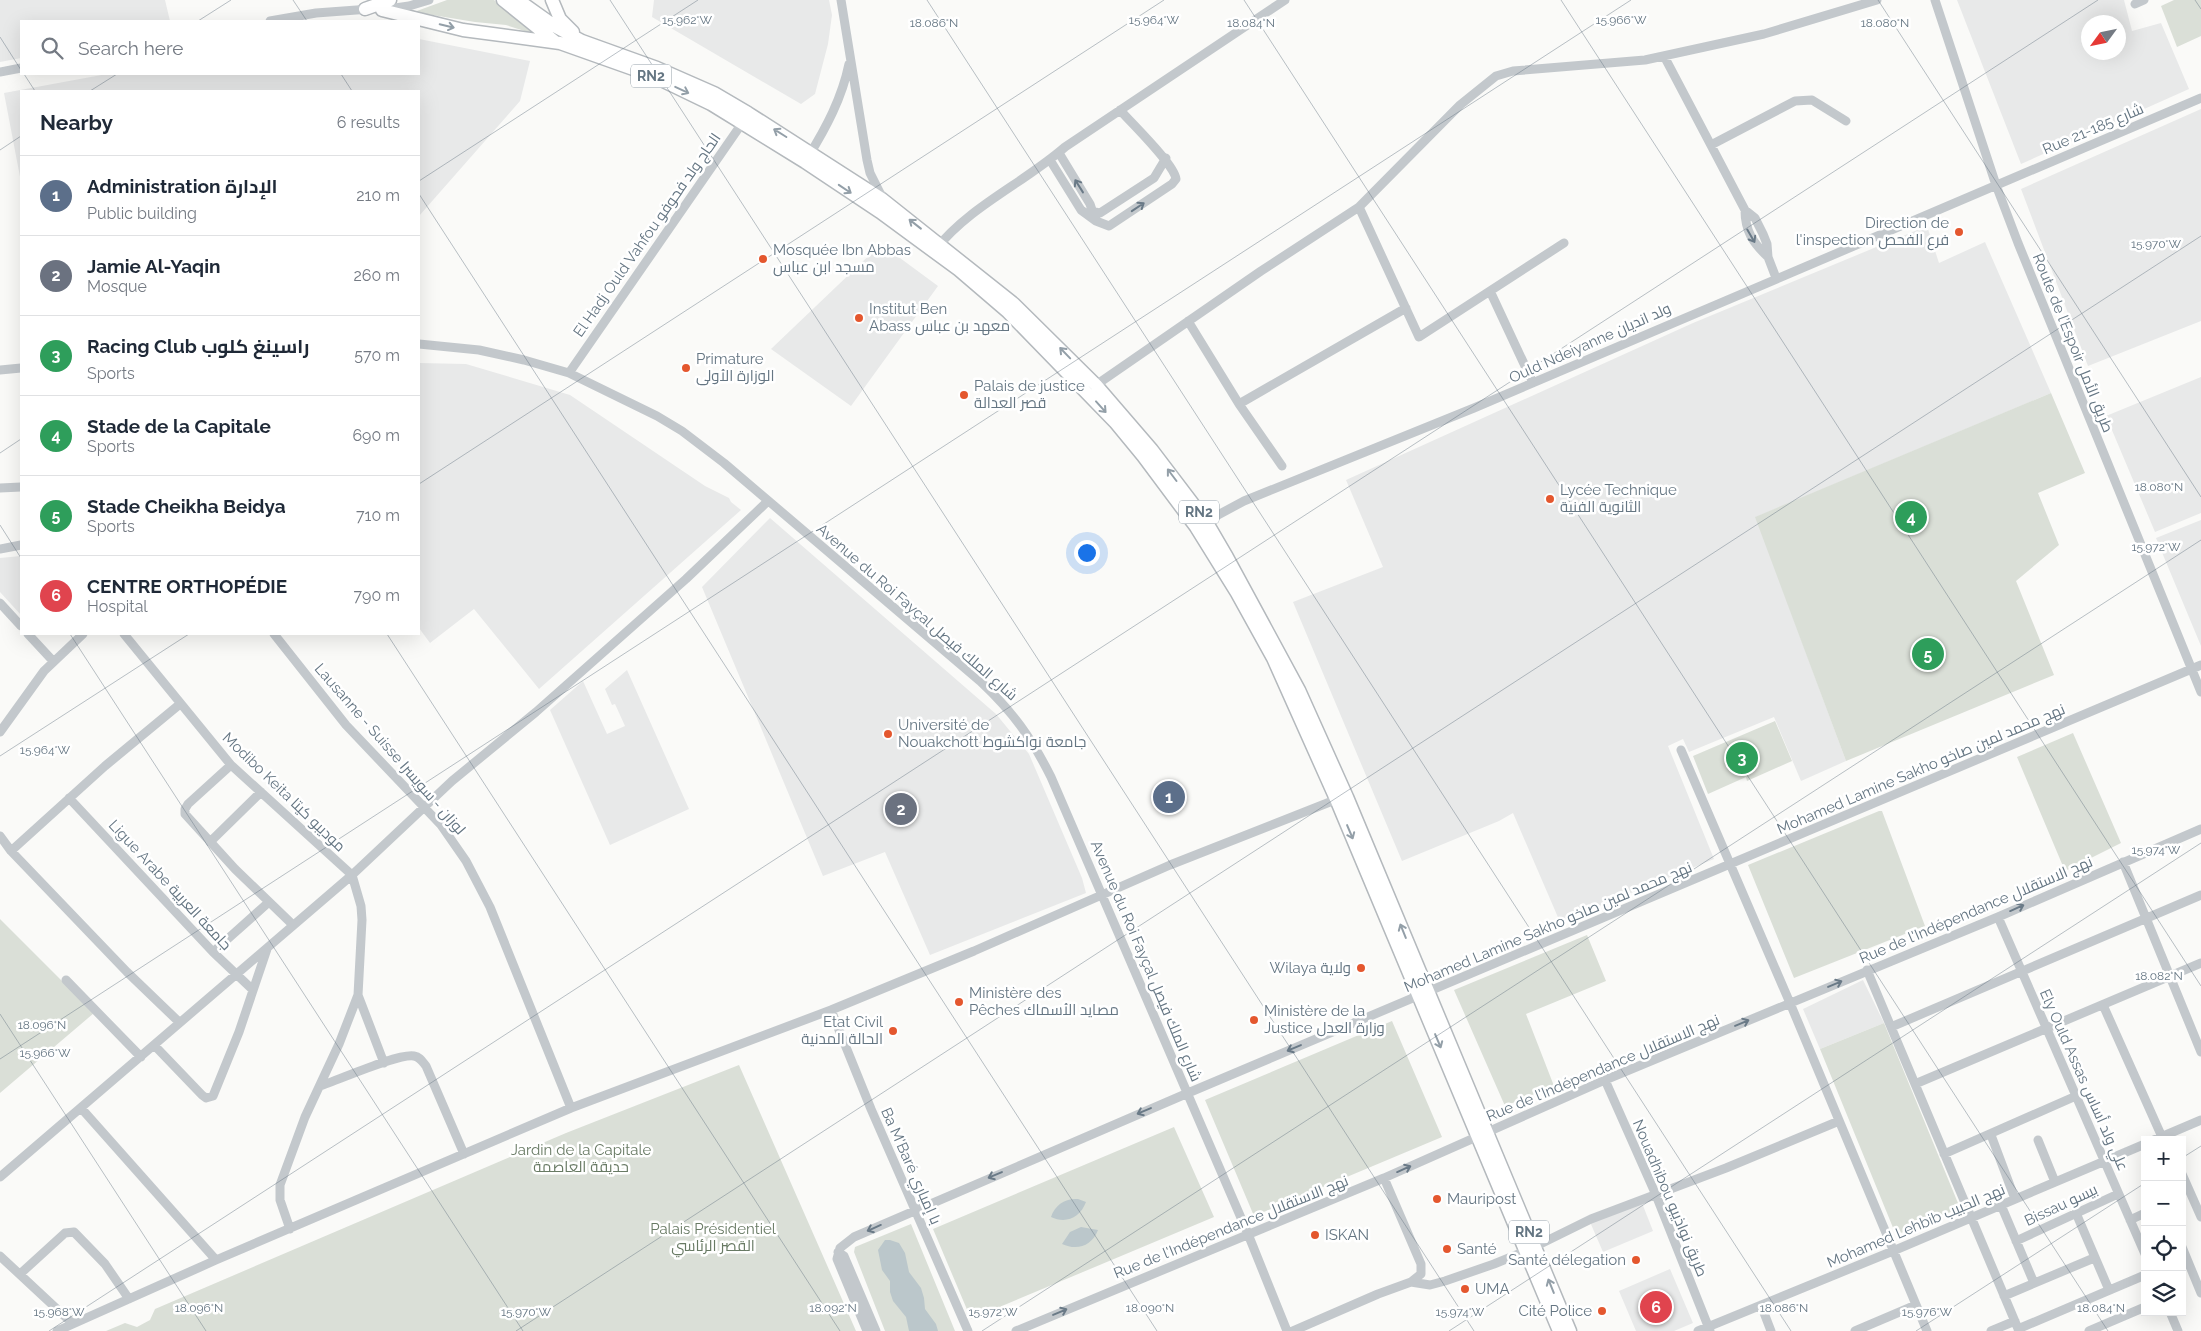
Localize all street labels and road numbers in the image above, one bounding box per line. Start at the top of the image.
road number: RN2 [631,64,671,88]
street label: Rue 21-185 شارع [2040,100,2147,160]
street label: El Hadj Ould Vahfou الحاج ولد فحوفو [569,130,726,342]
street label: Route de l’Espoir طريق الأمل [2028,251,2117,436]
street label: Ould Ndeiyanne ولد انديان [1506,299,1674,388]
road number: RN2 [1179,501,1219,524]
street label: Avenue du Roi Fayçal شارع الملك فيصل [812,520,1021,706]
street label: Lausanne - Suisse لوزان - سويسرا [310,660,469,839]
street label: Mohamed Lamine Sakho نهج محمد لمين صاخو [1774,700,2069,840]
street label: Modibo Keita موديبو كيتا [219,729,349,855]
street label: Ligue Arabe جامعة العربية [105,816,235,954]
street label: Avenue du Roi Fayçal شارع الملك فيصل [1085,838,1205,1085]
street label: Rue de l'Indépendance نهج الاستقلال [1857,853,2096,969]
street label: Mohamed Lamine Sakho نهج محمد لمين صاخو [1401,858,1696,998]
street label: Ely Ould Assas علي ولد أساس [2033,986,2133,1175]
street label: Rue de l'Indépendance نهج الاستقلال [1484,1011,1723,1127]
street label: Ba M'Baré با إمباري [874,1105,945,1228]
street label: Nouadhibou طريق نواذيبو [1628,1117,1711,1280]
street label: Rue de l'Indépendance نهج الاستقلال [1111,1171,1352,1284]
street label: Mohamed Lehbib نهج الحبيب [1824,1180,2009,1274]
street label: Bissau بيسو [2022,1180,2100,1230]
road number: RN2 [1509,1220,1549,1244]

